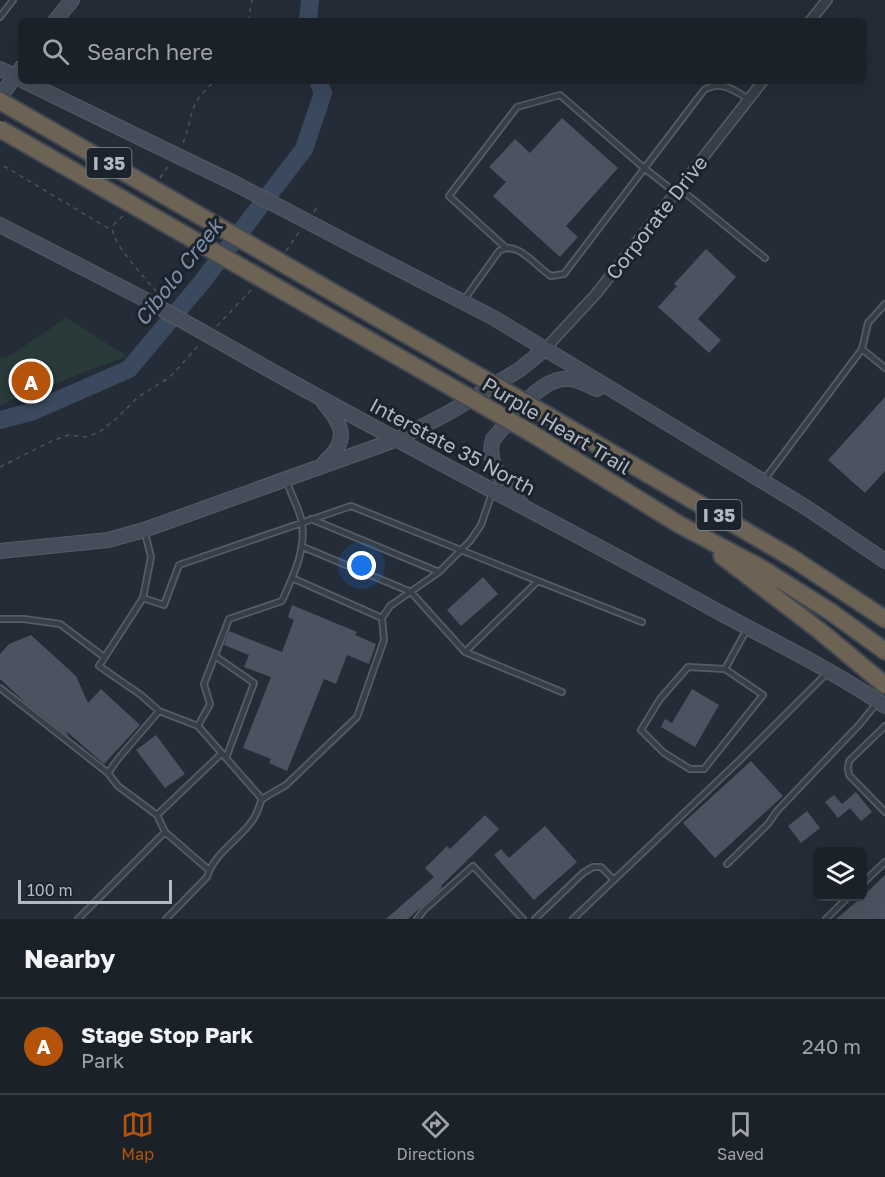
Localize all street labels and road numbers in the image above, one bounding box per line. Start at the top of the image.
road number: I 35 [86,148,132,178]
street label: Corporate Drive [600,150,712,284]
street label: Purple Heart Trail [479,371,635,479]
street label: Interstate 35 North [366,392,540,500]
road number: I 35 [696,500,742,530]

